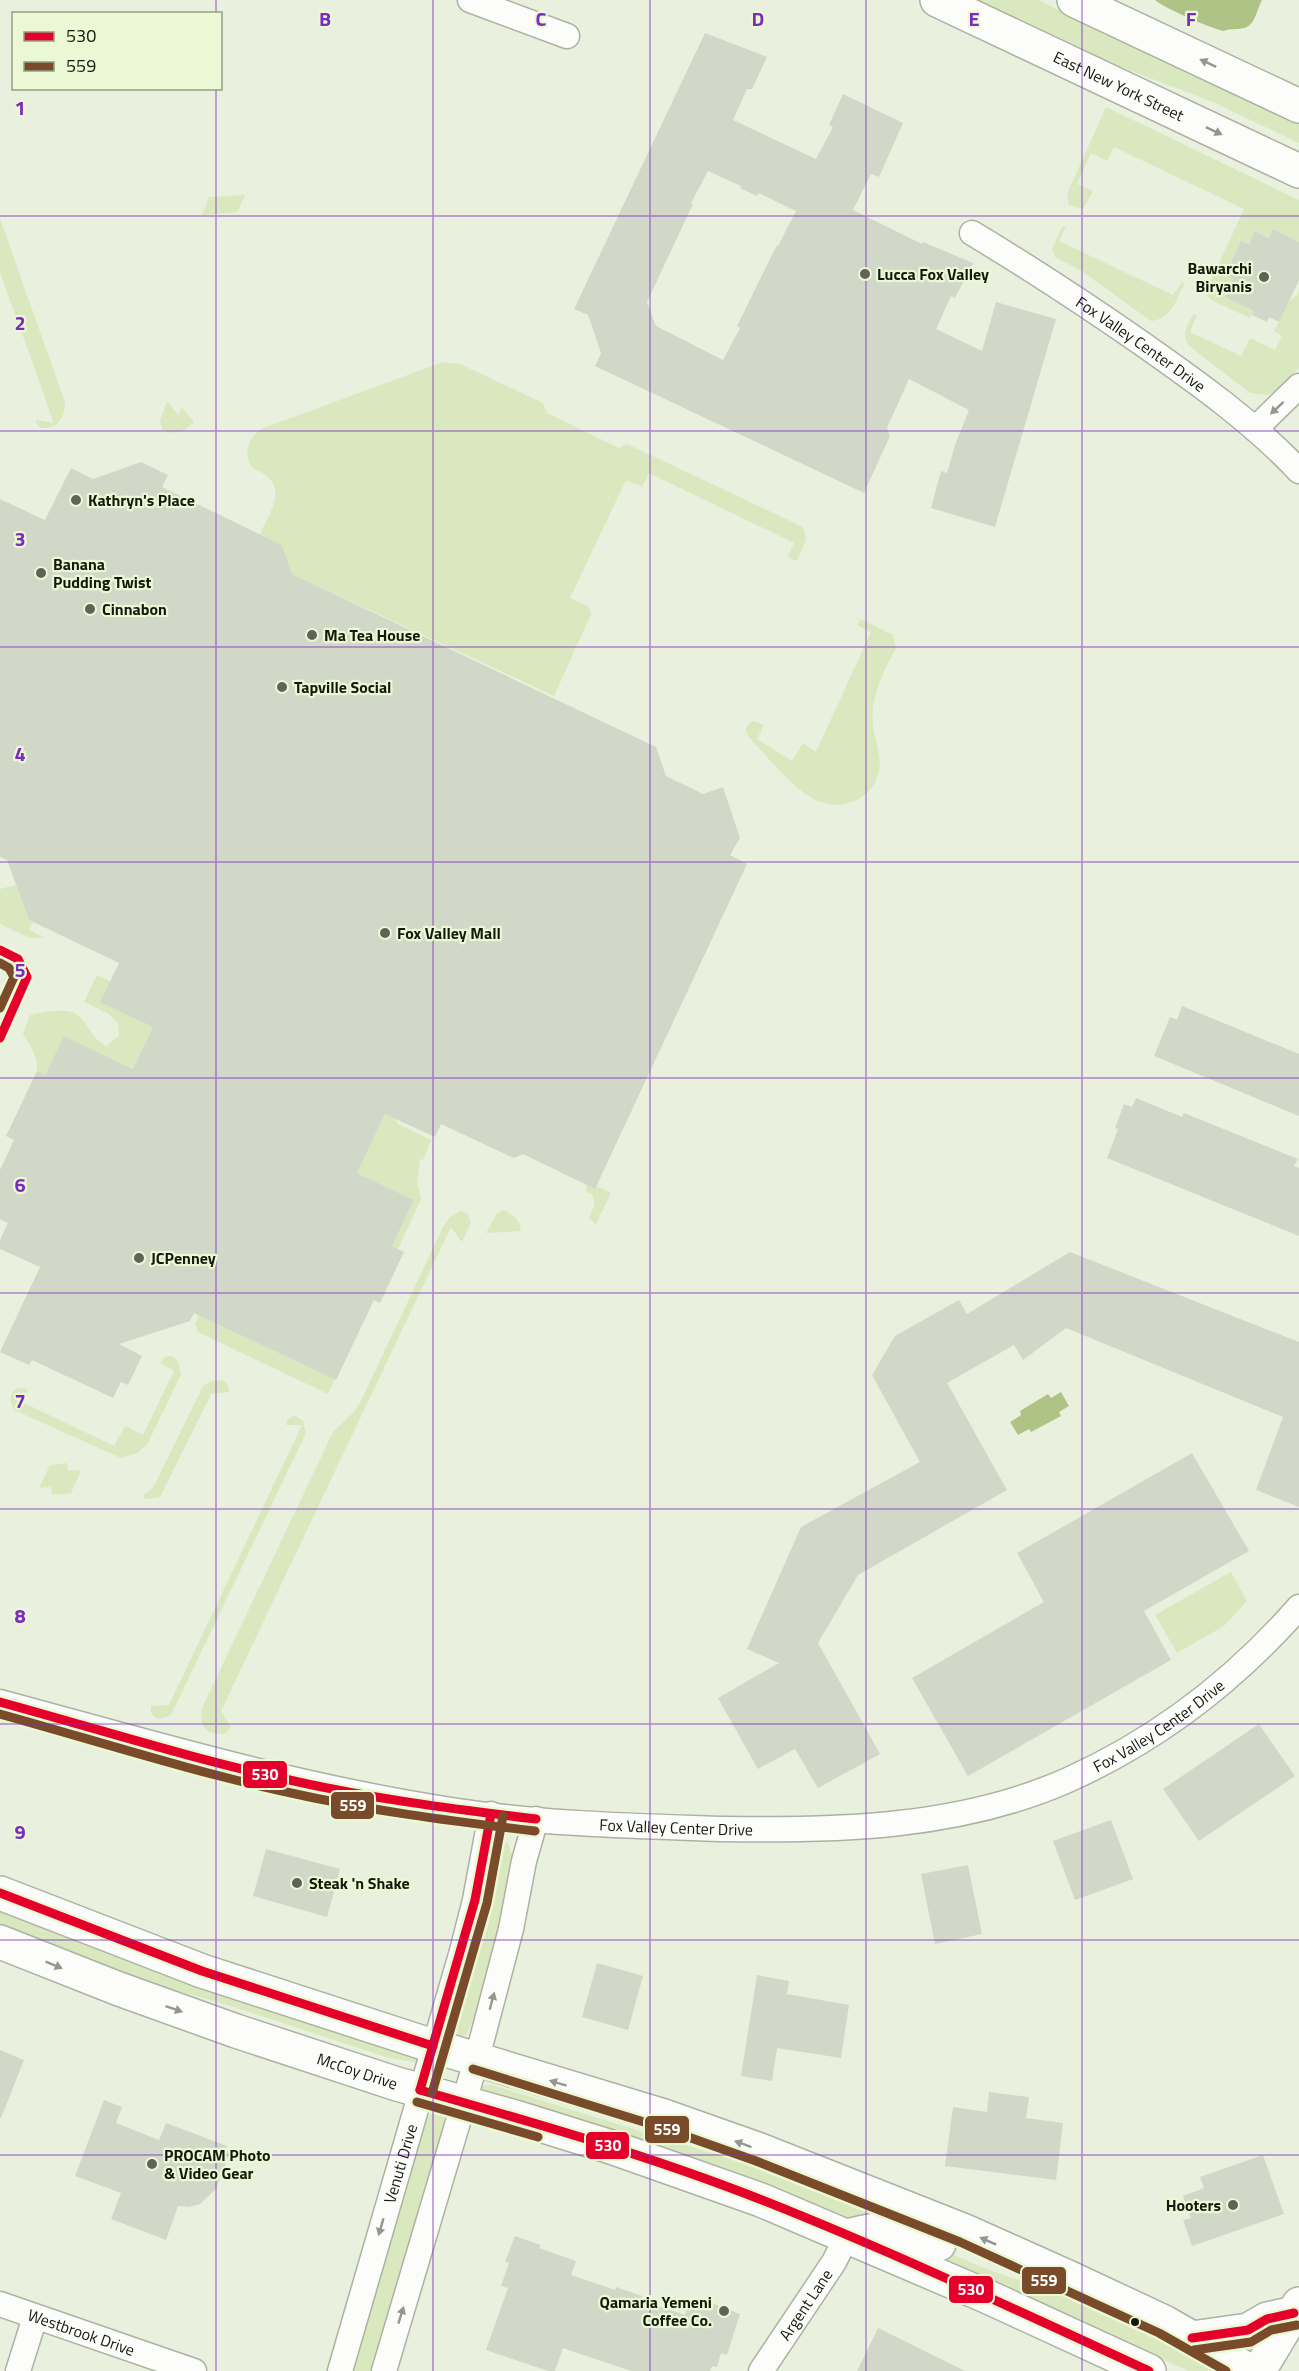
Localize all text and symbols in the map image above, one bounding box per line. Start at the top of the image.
text: B [319,3,331,34]
text: C [536,3,547,34]
text: D [752,3,764,34]
text: E [968,3,980,34]
text: F [1186,3,1197,34]
legend [12,12,222,90]
text: 530 [66,22,96,49]
street label: East New York Street [1049,45,1188,127]
text: 559 [66,52,96,79]
one-way arrow [1200,59,1217,68]
text: 1 [14,92,26,123]
one-way arrow [1206,126,1223,135]
place label: Bawarchi Biryanis [1188,256,1252,298]
place label: Lucca Fox Valley [877,262,989,286]
marker: Lucca Fox Valley [858,267,872,281]
marker: Bawarchi Biryanis [1257,270,1271,284]
street label: Fox Valley Center Drive [1071,290,1211,398]
text: 2 [14,307,26,338]
one-way arrow [1270,401,1285,415]
place label: Kathryn's Place [88,488,195,512]
marker: Kathryn's Place [69,493,83,507]
text: 3 [14,523,26,554]
place label: Banana Pudding Twist [53,552,152,594]
marker: Banana Pudding Twist [34,566,48,580]
place label: Cinnabon [102,597,167,621]
marker: Cinnabon [83,602,97,616]
place label: Ma Tea House [324,623,420,647]
marker: Ma Tea House [305,628,319,642]
place label: Tapville Social [294,675,391,699]
marker: Tapville Social [275,680,289,694]
text: 4 [14,738,26,769]
place label: Fox Valley Mall [397,921,501,945]
marker: Fox Valley Mall [378,926,392,940]
text: 5 [14,954,26,985]
text: 6 [14,1169,26,1200]
place label: JCPenney [151,1246,216,1270]
marker: JCPenney [132,1251,146,1265]
text: 7 [14,1385,26,1416]
text: 8 [14,1600,26,1631]
street label: Fox Valley Center Drive [1089,1673,1230,1778]
line badge: 530 [242,1760,288,1789]
text: 530 [252,1762,278,1786]
line badge: 559 [330,1791,375,1820]
text: 559 [340,1793,366,1817]
street label: Fox Valley Center Drive [599,1812,753,1841]
text: 9 [14,1816,26,1847]
place label: Steak 'n Shake [309,1871,410,1895]
marker: Steak 'n Shake [290,1876,304,1890]
one-way arrow [45,1961,63,1970]
one-way arrow [488,1992,497,2010]
one-way arrow [165,2004,183,2014]
street label: McCoy Drive [314,2046,401,2095]
one-way arrow [549,2078,567,2087]
line badge: 559 [644,2115,690,2144]
text: 559 [654,2117,680,2141]
street label: Venuti Drive [377,2121,423,2206]
line badge: 530 [585,2131,630,2160]
text: 530 [595,2133,621,2157]
one-way arrow [734,2139,752,2149]
place label: PROCAM Photo & Video Gear [164,2143,270,2185]
marker: PROCAM Photo & Video Gear [145,2157,159,2171]
place label: Hooters [1166,2193,1221,2217]
marker: Hooters [1226,2198,1240,2212]
one-way arrow [376,2218,385,2236]
one-way arrow [979,2236,997,2245]
street label: Argent Lane [773,2264,838,2345]
line badge: 559 [1021,2266,1067,2295]
text: 559 [1031,2268,1057,2292]
line badge: 530 [948,2275,994,2304]
text: 530 [958,2277,984,2301]
place label: Qamaria Yemeni Coffee Co. [599,2290,712,2332]
street label: Westbrook Drive [24,2302,138,2362]
marker: Qamaria Yemeni Coffee Co. [717,2304,731,2318]
one-way arrow [397,2306,406,2324]
unlabelled marker [1129,2316,1141,2328]

